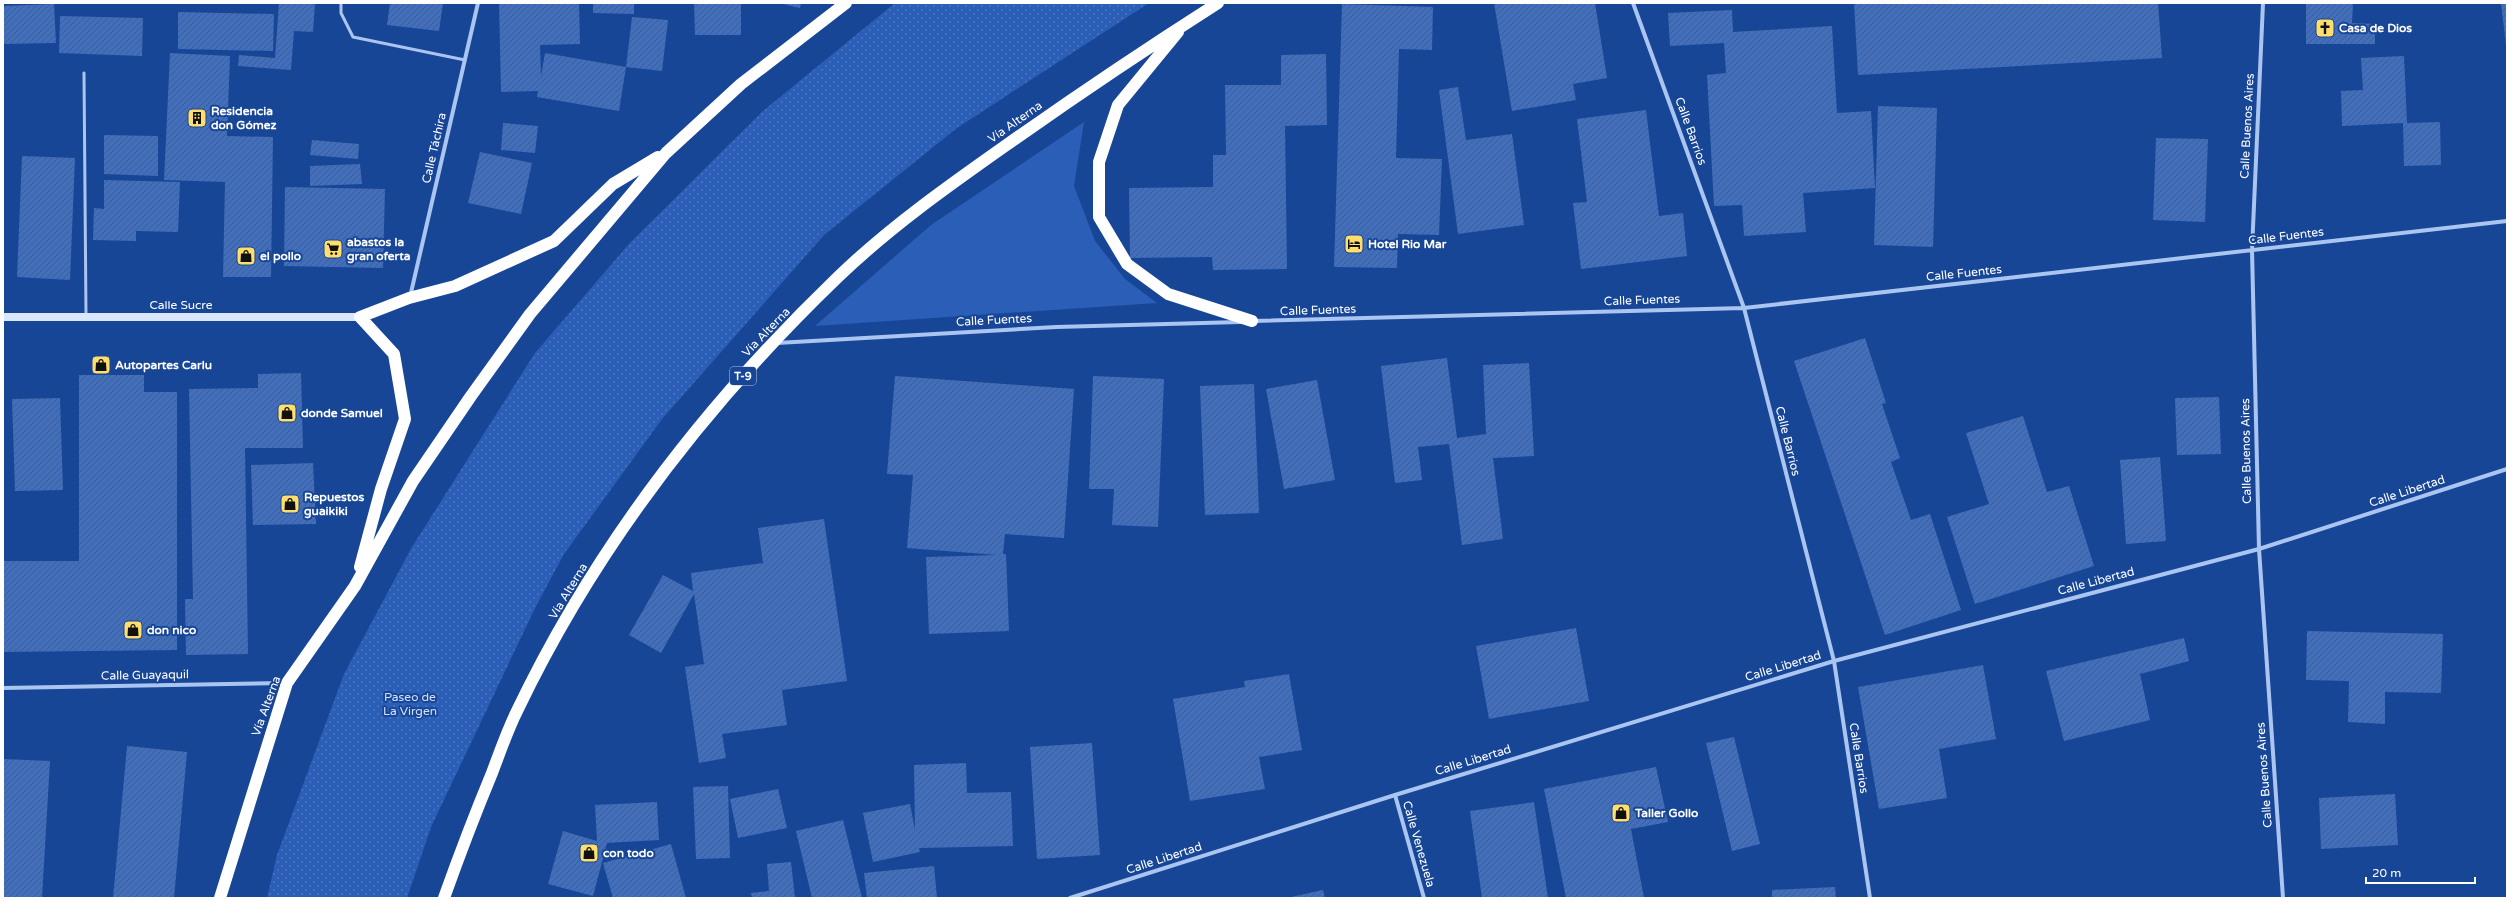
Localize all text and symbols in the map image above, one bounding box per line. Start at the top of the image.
church icon: Casa de Dios [2314,17,2336,39]
place label: Casa de Dios [2339,21,2412,35]
street label: Calle Buenos Aires [2237,73,2257,179]
street label: Calle Barrios [1672,95,1710,167]
street label: Vía Alterna [985,98,1045,146]
place label: Residencia don Gómez [211,104,276,132]
building icon: Residencia don Gómez [186,107,208,129]
street label: Calle Táchira [419,111,449,185]
street label: Calle Fuentes [2247,224,2325,248]
hotel icon: Hotel Rio Mar [1343,233,1365,255]
place label: abastos la gran oferta [347,235,411,264]
place label: Hotel Rio Mar [1368,237,1447,251]
supermarket icon: abastos la gran oferta [322,238,344,260]
shop icon: el pollo [235,245,257,267]
place label: el pollo [260,249,301,264]
street label: Calle Fuentes [1925,262,2003,284]
street label: Calle Fuentes [1604,292,1681,308]
street label: Calle Sucre [149,298,213,312]
street label: Calle Fuentes [1280,302,1357,318]
street label: Vía Alterna [739,305,793,359]
street label: Calle Fuentes [956,311,1033,329]
shop icon: Autopartes Carlu [90,354,112,376]
place label: Autopartes Carlu [115,358,212,373]
road number: T-9 [730,367,756,385]
street label: Calle Buenos Aires [2238,398,2254,504]
shop icon: donde Samuel [276,402,298,424]
street label: Calle Barrios [1773,405,1803,477]
place label: donde Samuel [301,406,383,420]
street label: Calle Libertad [2367,472,2447,510]
place label: Repuestos guaikiki [304,490,365,519]
shop icon: Repuestos guaikiki [279,493,301,515]
street label: Vía Alterna [546,560,590,622]
street label: Calle Libertad [2056,564,2136,598]
shop icon: don nico [122,619,144,641]
place label: don nico [147,623,196,637]
street label: Calle Libertad [1743,648,1823,684]
street label: Calle Guayaquil [101,667,189,683]
street label: Vía Alterna [249,674,283,738]
park label: Paseo de La Virgen [383,690,437,718]
street label: Calle Barrios [1847,722,1872,795]
street label: Calle Buenos Aires [2253,722,2275,828]
street label: Calle Libertad [1433,742,1513,778]
street label: Calle Venezuela [1400,799,1438,889]
shop icon: Taller Gollo [1610,802,1632,824]
place label: Taller Gollo [1634,806,1698,820]
street label: Calle Libertad [1124,839,1204,877]
shop icon: con todo [578,842,600,864]
place label: con todo [603,846,654,860]
scale bar [2366,859,2475,885]
text: 20 m [2372,866,2401,880]

